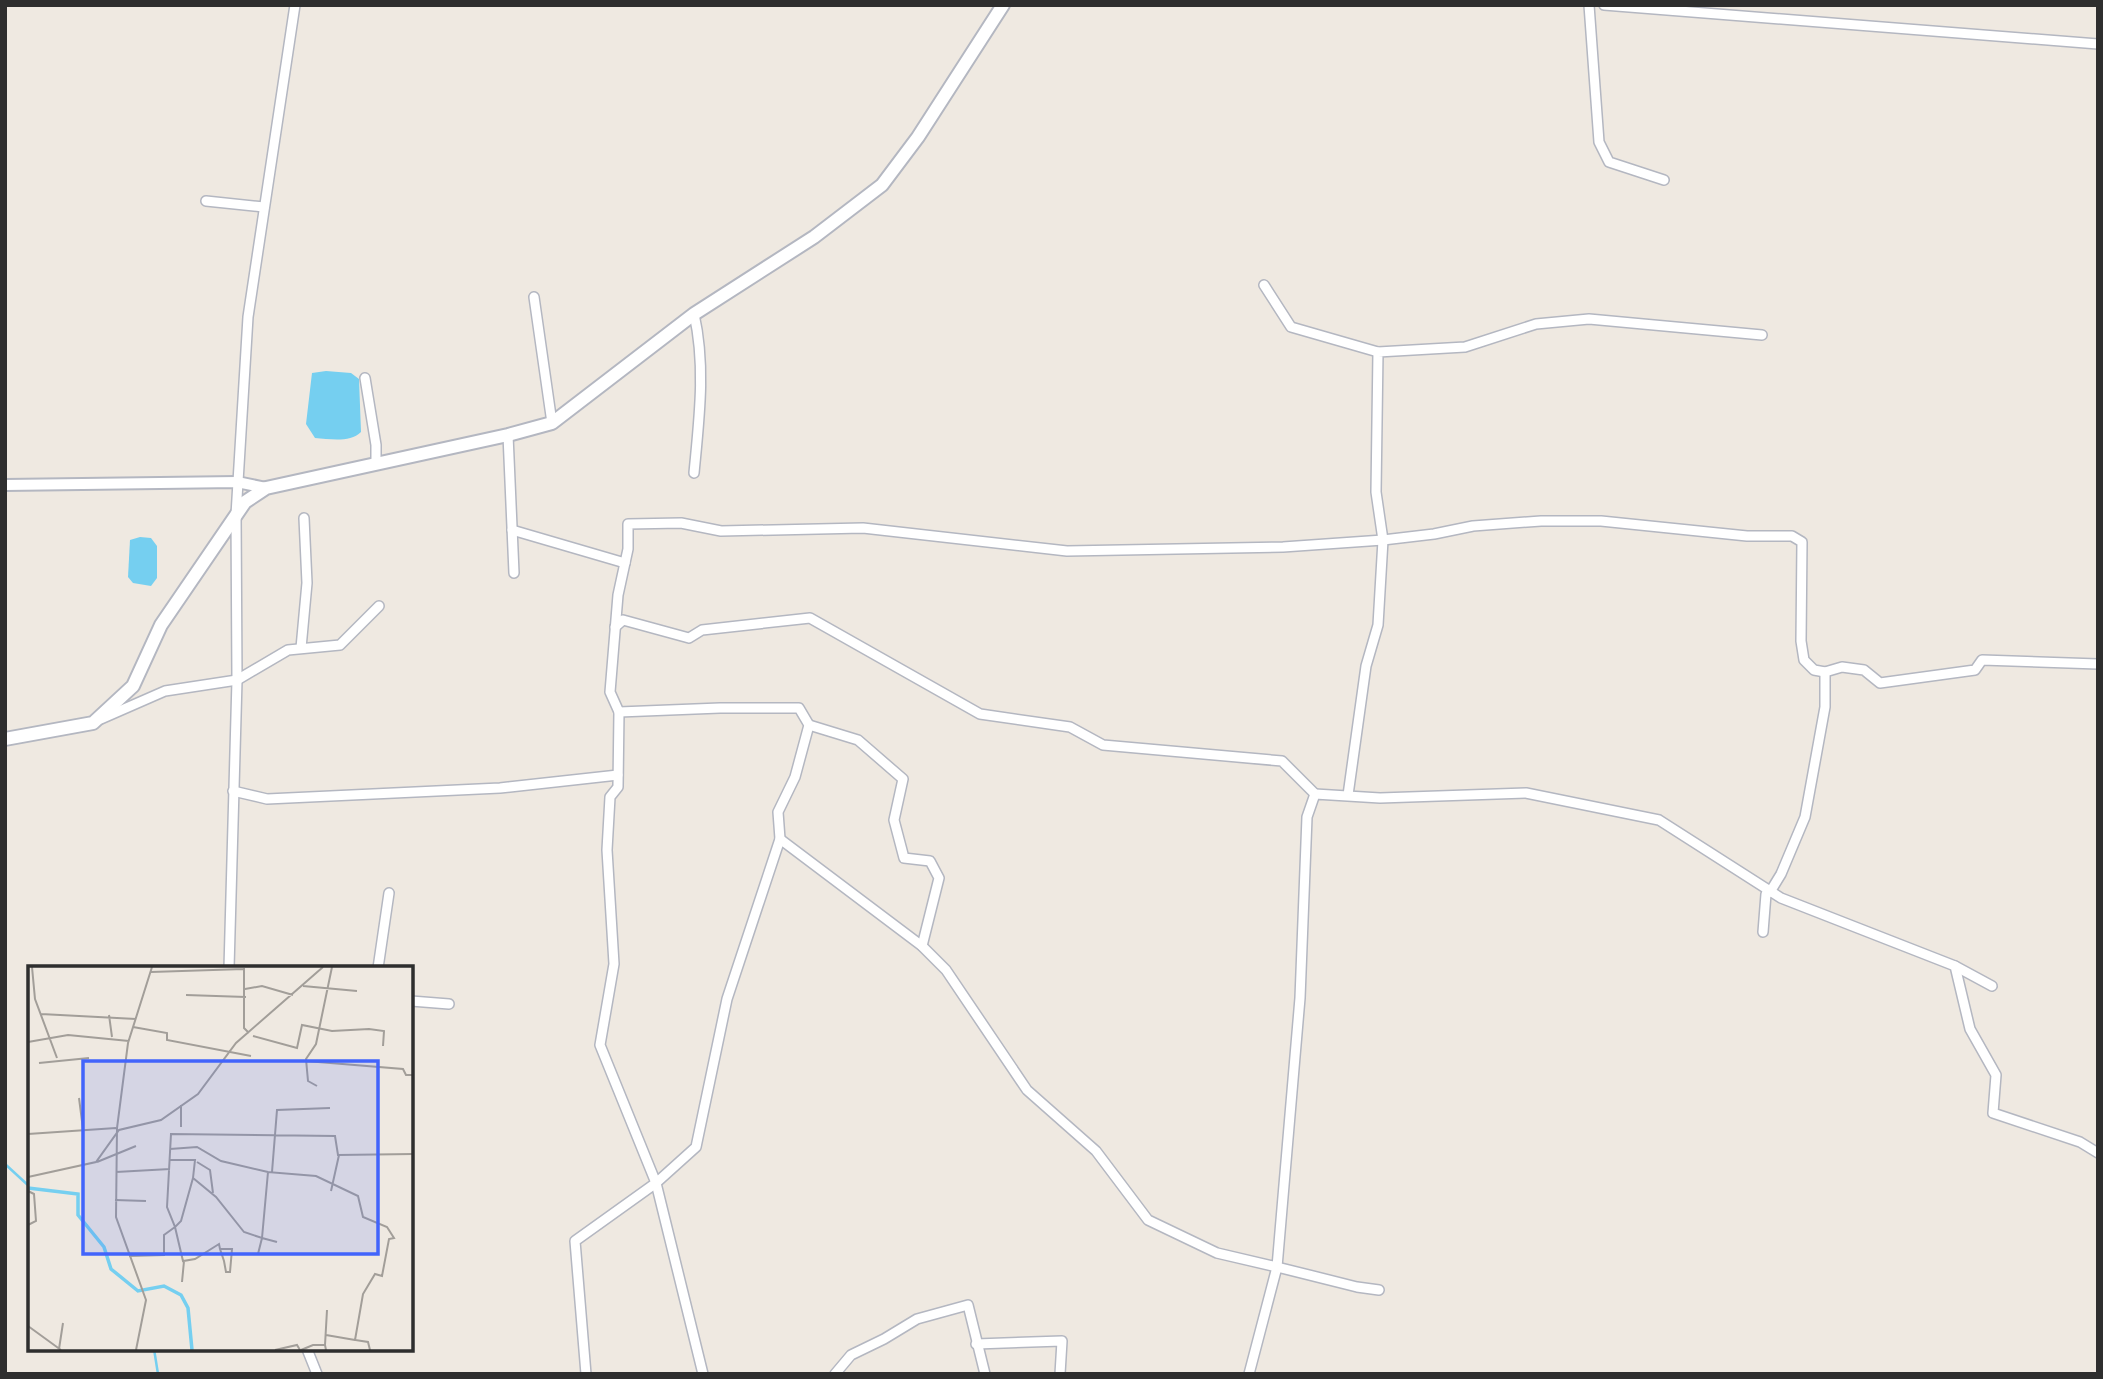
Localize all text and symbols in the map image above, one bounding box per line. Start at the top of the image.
inset map [28,966,413,1351]

